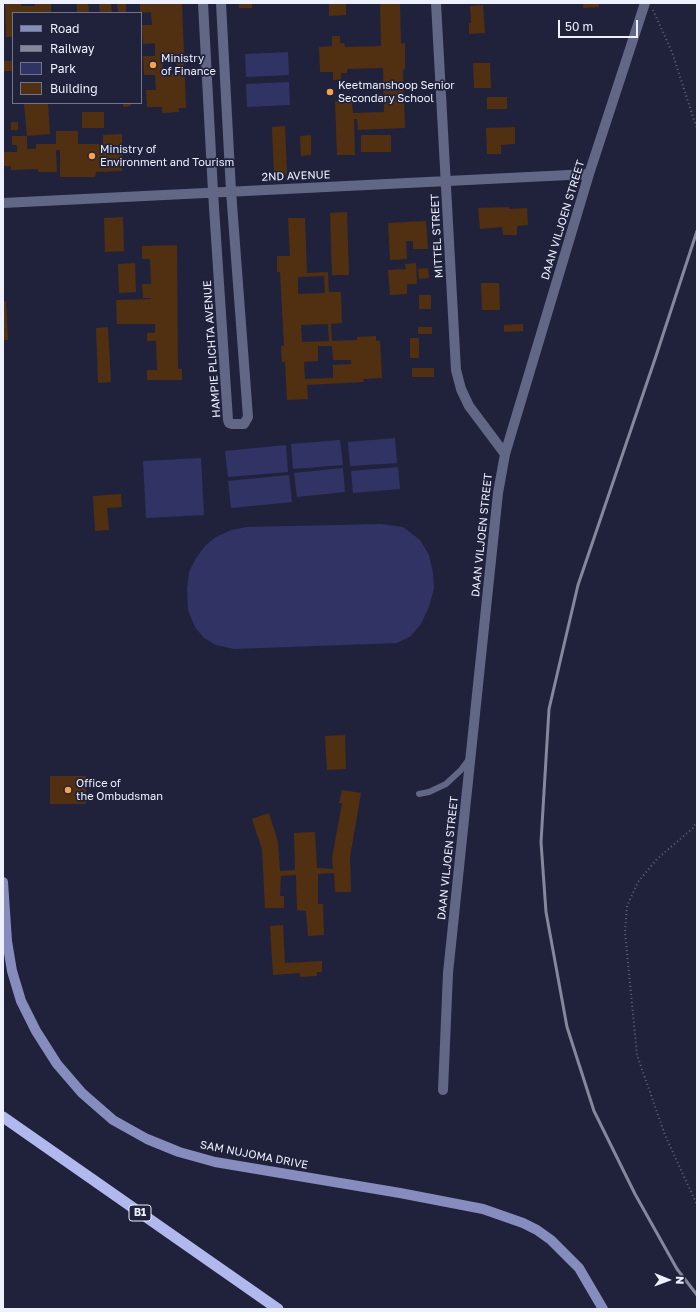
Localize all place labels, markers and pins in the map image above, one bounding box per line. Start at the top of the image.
place label: Ministry of Finance [161,52,216,78]
marker: Ministry of Finance [148,60,158,70]
place label: Keetmanshoop Senior Secondary School [338,79,455,105]
marker: Keetmanshoop Senior Secondary School [325,87,335,97]
place label: Ministry of Environment and Tourism [100,143,234,169]
marker: Ministry of Environment and Tourism [87,151,97,161]
place label: Office of the Ombudsman [76,777,163,803]
marker: Office of the Ombudsman [63,785,73,795]

